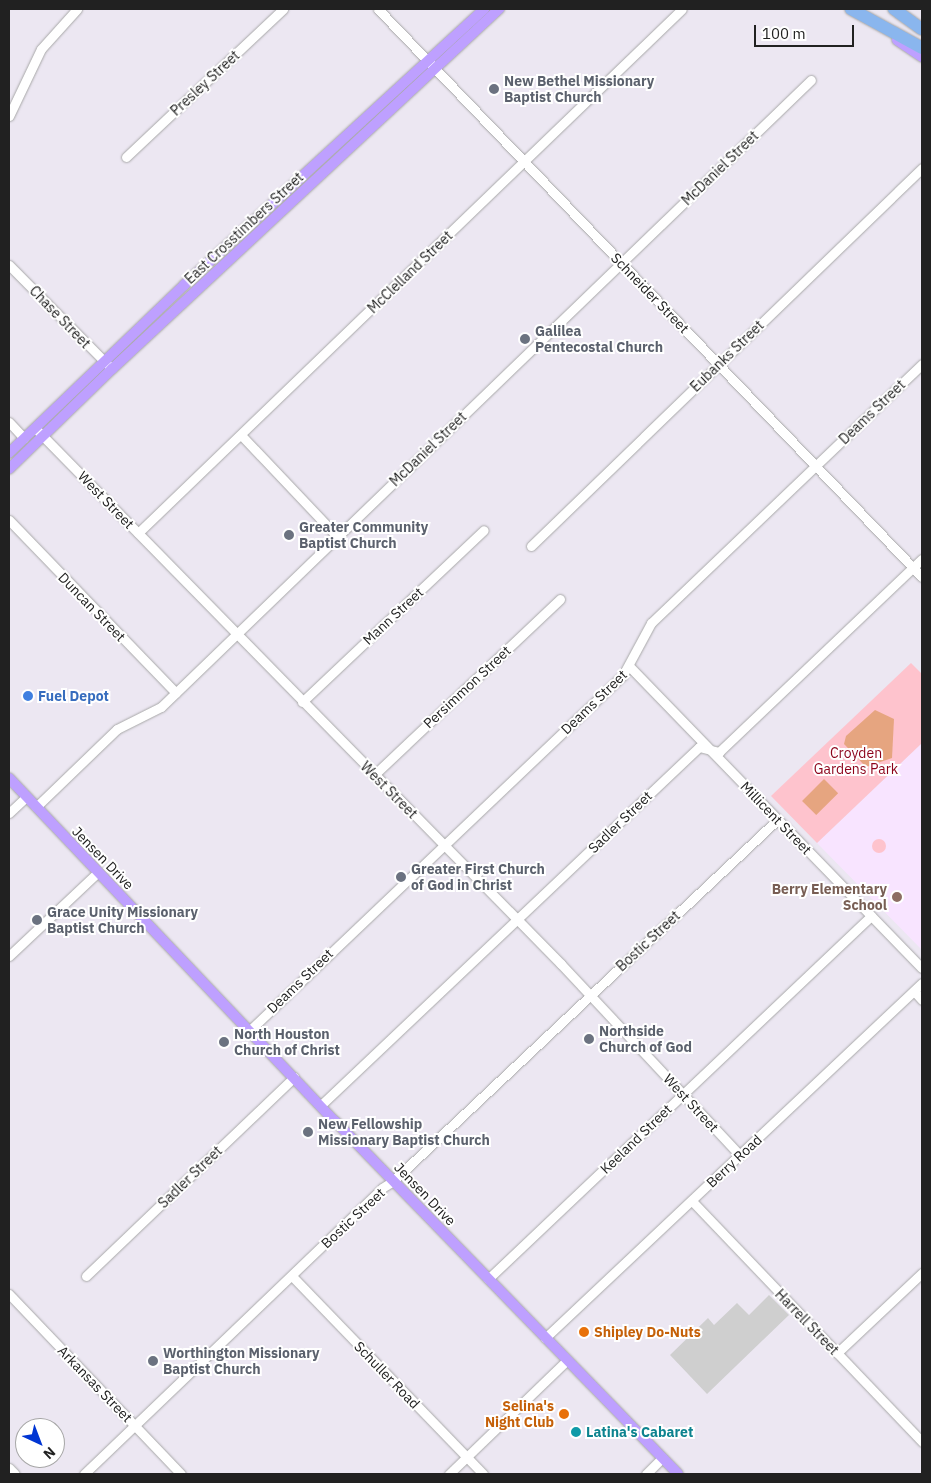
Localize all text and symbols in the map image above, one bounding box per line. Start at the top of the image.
scale bar [756,15,856,47]
text: 100 m [762,24,806,43]
street label: Presley Street [167,47,243,119]
place label: New Bethel Missionary Baptist Church [504,73,654,105]
marker: New Bethel Missionary Baptist Church [488,83,500,95]
street label: McDaniel Street [678,127,762,209]
street label: East Crosstimbers Street [181,169,307,287]
street label: McClelland Street [364,227,456,317]
street label: Schneider Street [608,249,692,337]
street label: Chase Street [26,282,94,352]
street label: Eubanks Street [687,317,767,395]
place label: Galilea Pentecostal Church [535,323,663,356]
marker: Galilea Pentecostal Church [519,333,531,345]
street label: Deams Street [835,376,909,448]
street label: McDaniel Street [386,408,470,490]
street label: West Street [75,468,137,532]
place label: Greater Community Baptist Church [299,519,428,552]
marker: Greater Community Baptist Church [283,529,295,541]
street label: Duncan Street [55,569,129,645]
street label: Mann Street [359,584,427,648]
street label: Persimmon Street [420,642,514,732]
street label: Deams Street [557,666,631,738]
place label: Fuel Depot [38,688,109,704]
marker: Fuel Depot [22,690,34,702]
park label: Croyden Gardens Park [814,745,898,778]
street label: West Street [357,758,421,822]
street label: Millicent Street [737,778,815,858]
street label: Sadler Street [585,787,655,857]
street label: Jensen Drive [69,823,137,893]
place label: Greater First Church of God in Christ [411,861,545,894]
marker: Greater First Church of God in Christ [395,871,407,883]
place label: Berry Elementary School [772,881,887,914]
marker: Berry Elementary School [891,891,903,903]
place label: Grace Unity Missionary Baptist Church [47,904,198,936]
street label: Bostic Street [613,907,683,975]
marker: Grace Unity Missionary Baptist Church [31,914,43,926]
street label: Deams Street [263,945,337,1017]
place label: Northside Church of God [599,1023,692,1056]
place label: North Houston Church of Christ [234,1026,340,1058]
marker: Northside Church of God [583,1033,595,1045]
marker: North Houston Church of Christ [218,1036,230,1048]
street label: West Street [660,1070,722,1136]
street label: Keeland Street [597,1101,675,1177]
place label: New Fellowship Missionary Baptist Church [318,1116,490,1148]
marker: New Fellowship Missionary Baptist Church [302,1126,314,1138]
street label: Berry Road [703,1131,765,1191]
street label: Sadler Street [155,1142,225,1212]
street label: Jensen Drive [391,1159,459,1229]
street label: Bostic Street [318,1184,388,1252]
street label: Harrell Street [772,1286,842,1358]
place label: Shipley Do-Nuts [594,1324,701,1340]
marker: Shipley Do-Nuts [578,1326,590,1338]
street label: Schuller Road [351,1338,423,1412]
street label: Arkansas Street [54,1342,136,1426]
place label: Worthington Missionary Baptist Church [163,1345,319,1378]
marker: Worthington Missionary Baptist Church [147,1355,159,1367]
place label: Selina's Night Club [485,1398,554,1430]
marker: Selina's Night Club [558,1408,570,1420]
north arrow [15,1418,65,1468]
place label: Latina's Cabaret [586,1424,693,1440]
marker: Latina's Cabaret [570,1426,582,1438]
text: N [40,1443,59,1463]

